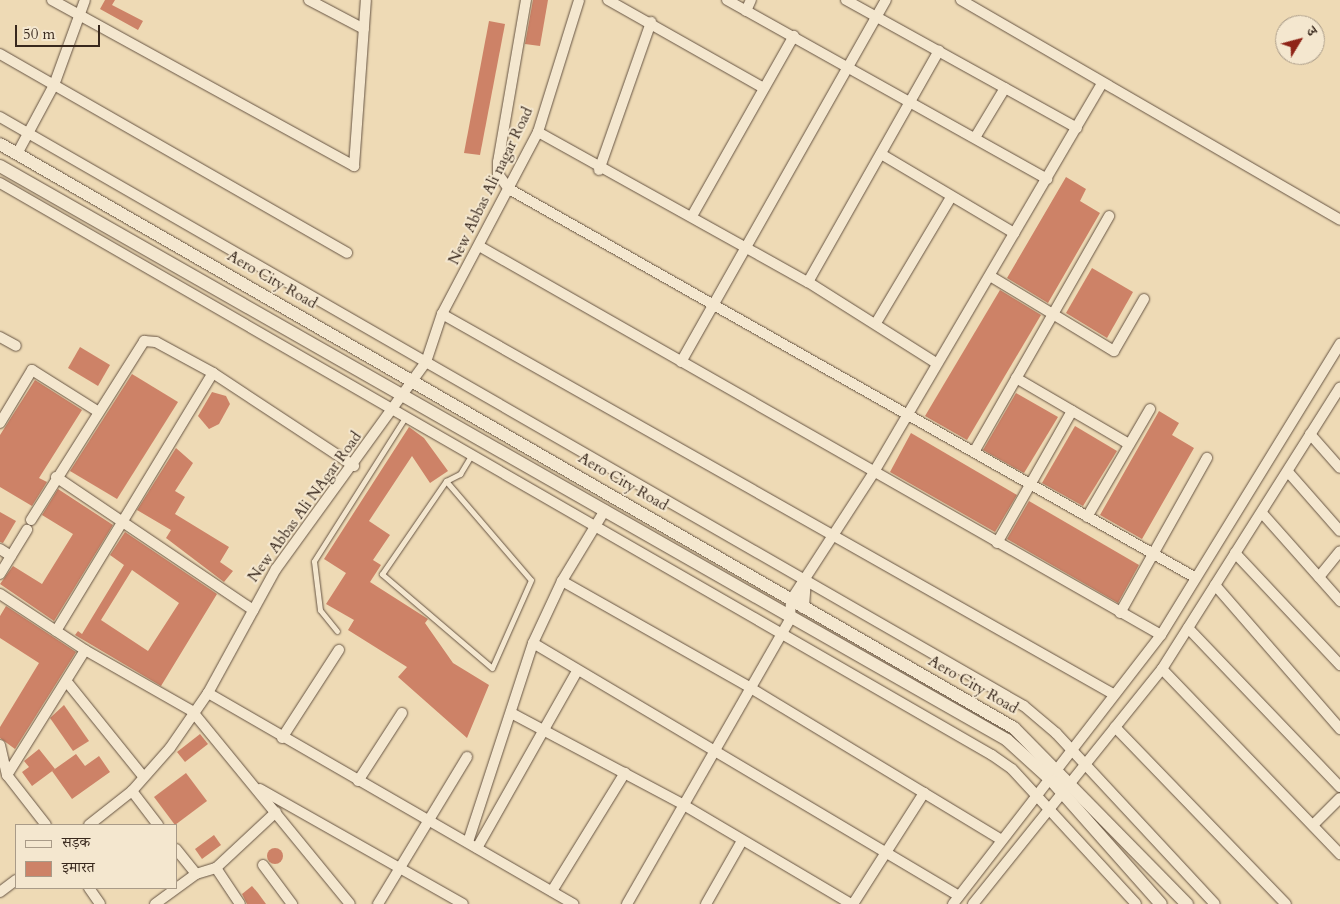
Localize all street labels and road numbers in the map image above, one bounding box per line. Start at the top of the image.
street label: New Abbas Ali nagar Road [445,104,537,268]
street label: Aero City Road [224,247,320,313]
street label: New Abbas Ali NAgar Road [244,428,366,586]
street label: Aero City Road [575,449,671,515]
street label: Aero City Road [925,652,1021,718]

